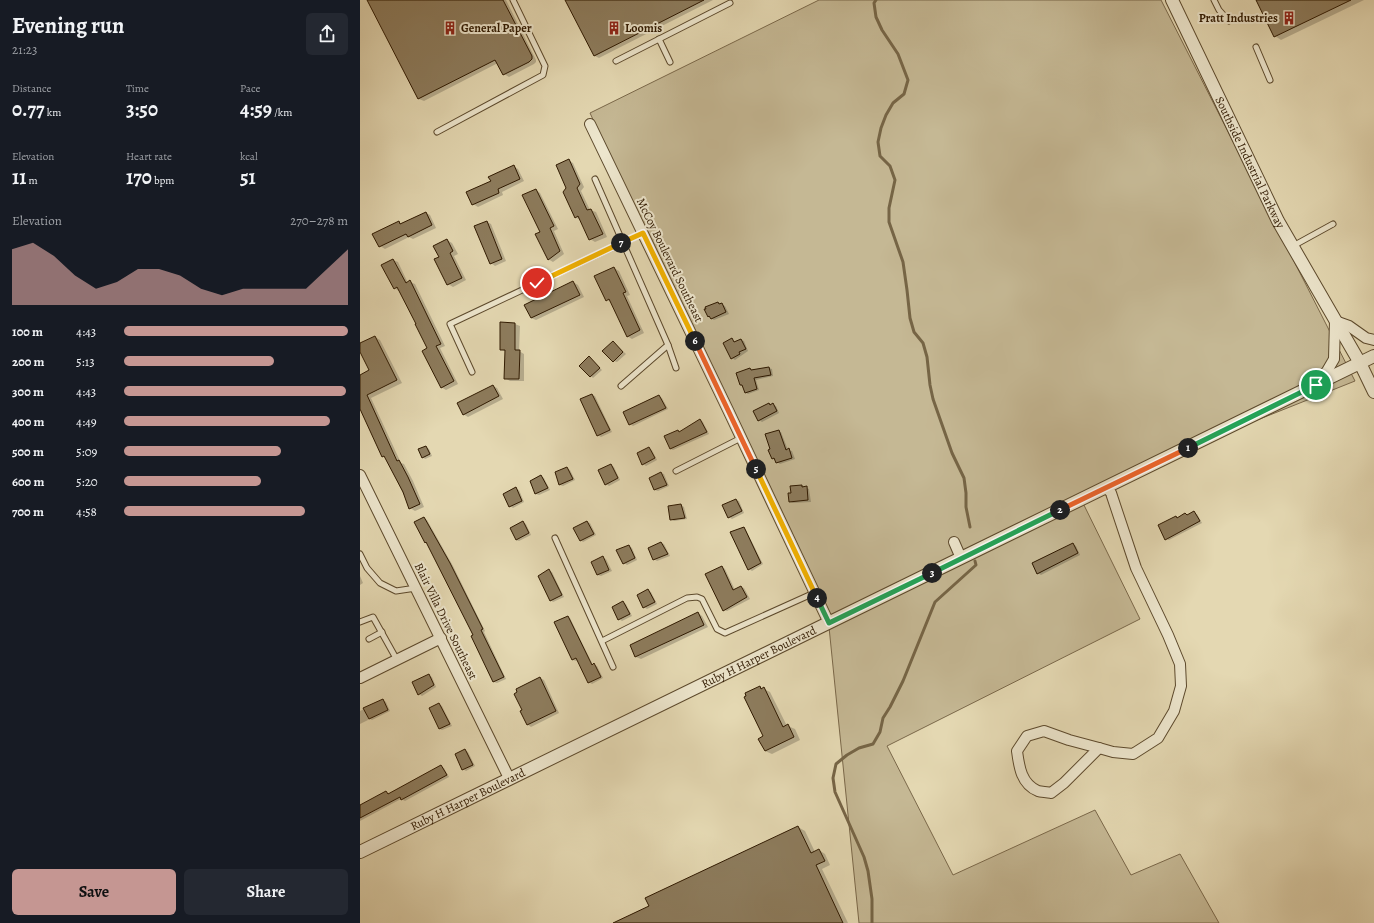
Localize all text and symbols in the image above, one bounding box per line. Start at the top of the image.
place label: Pratt Industries [1199,10,1278,26]
building icon: Pratt Industries [1281,10,1297,26]
text: Evening run [12,11,124,41]
button: share [306,13,348,55]
building icon: General Paper [442,20,458,36]
place label: General Paper [461,20,532,36]
building icon: Loomis [606,20,622,36]
place label: Loomis [625,20,662,36]
text: 21:23 [12,41,37,58]
text: Distance [12,81,51,96]
text: Time [126,81,149,96]
text: Pace [240,81,260,96]
street label: Southside Industrial Parkway [1211,94,1289,232]
text: 0.77 [12,96,45,123]
text: 3:50 [126,96,158,123]
text: 4:59 [240,96,272,123]
text: km [45,105,61,120]
text: /km [272,105,292,120]
text: Elevation [12,149,54,164]
text: Heart rate [126,149,172,164]
text: kcal [240,149,258,164]
text: 11 [12,164,26,191]
text: 170 [126,164,152,191]
text: 51 [240,164,256,191]
text: m [26,173,38,188]
text: bpm [152,173,175,188]
street label: McCoy Boulevard Southeast [633,195,707,325]
text: Elevation [12,212,62,229]
text: 270–278 m [290,212,348,229]
pin: 7 [611,233,631,253]
text: 7 [619,235,623,250]
pin [520,266,554,300]
icon: check [526,272,548,294]
text: 100 m [12,323,43,340]
text: 4:43 [76,323,96,340]
pin: 6 [685,331,705,351]
text: 6 [692,333,698,348]
text: 200 m [12,353,45,370]
text: 5:13 [76,353,95,370]
pin [1299,368,1333,402]
icon: arrive [1305,374,1327,396]
text: 300 m [12,383,44,400]
text: 4:43 [76,383,96,400]
text: 400 m [12,413,44,430]
text: 4:49 [76,413,97,430]
pin: 1 [1178,438,1198,458]
text: 1 [1186,440,1190,455]
text: 500 m [12,443,44,460]
text: 5:09 [76,443,98,460]
pin: 5 [746,459,766,479]
text: 5 [754,461,758,476]
text: 600 m [12,473,44,490]
text: 5:20 [76,473,98,490]
pin: 2 [1050,500,1070,520]
text: 2 [1057,502,1063,517]
text: 700 m [12,503,44,520]
text: 4:58 [76,503,97,520]
street label: Blair Villa Drive Southeast [411,560,481,682]
pin: 3 [922,563,942,583]
text: 3 [930,565,934,580]
pin: 4 [807,588,827,608]
text: 4 [814,590,820,605]
street label: Ruby H Harper Boulevard [699,622,819,692]
street label: Ruby H Harper Boulevard [408,764,528,834]
button: Save [12,869,176,915]
button: Share [184,869,348,915]

